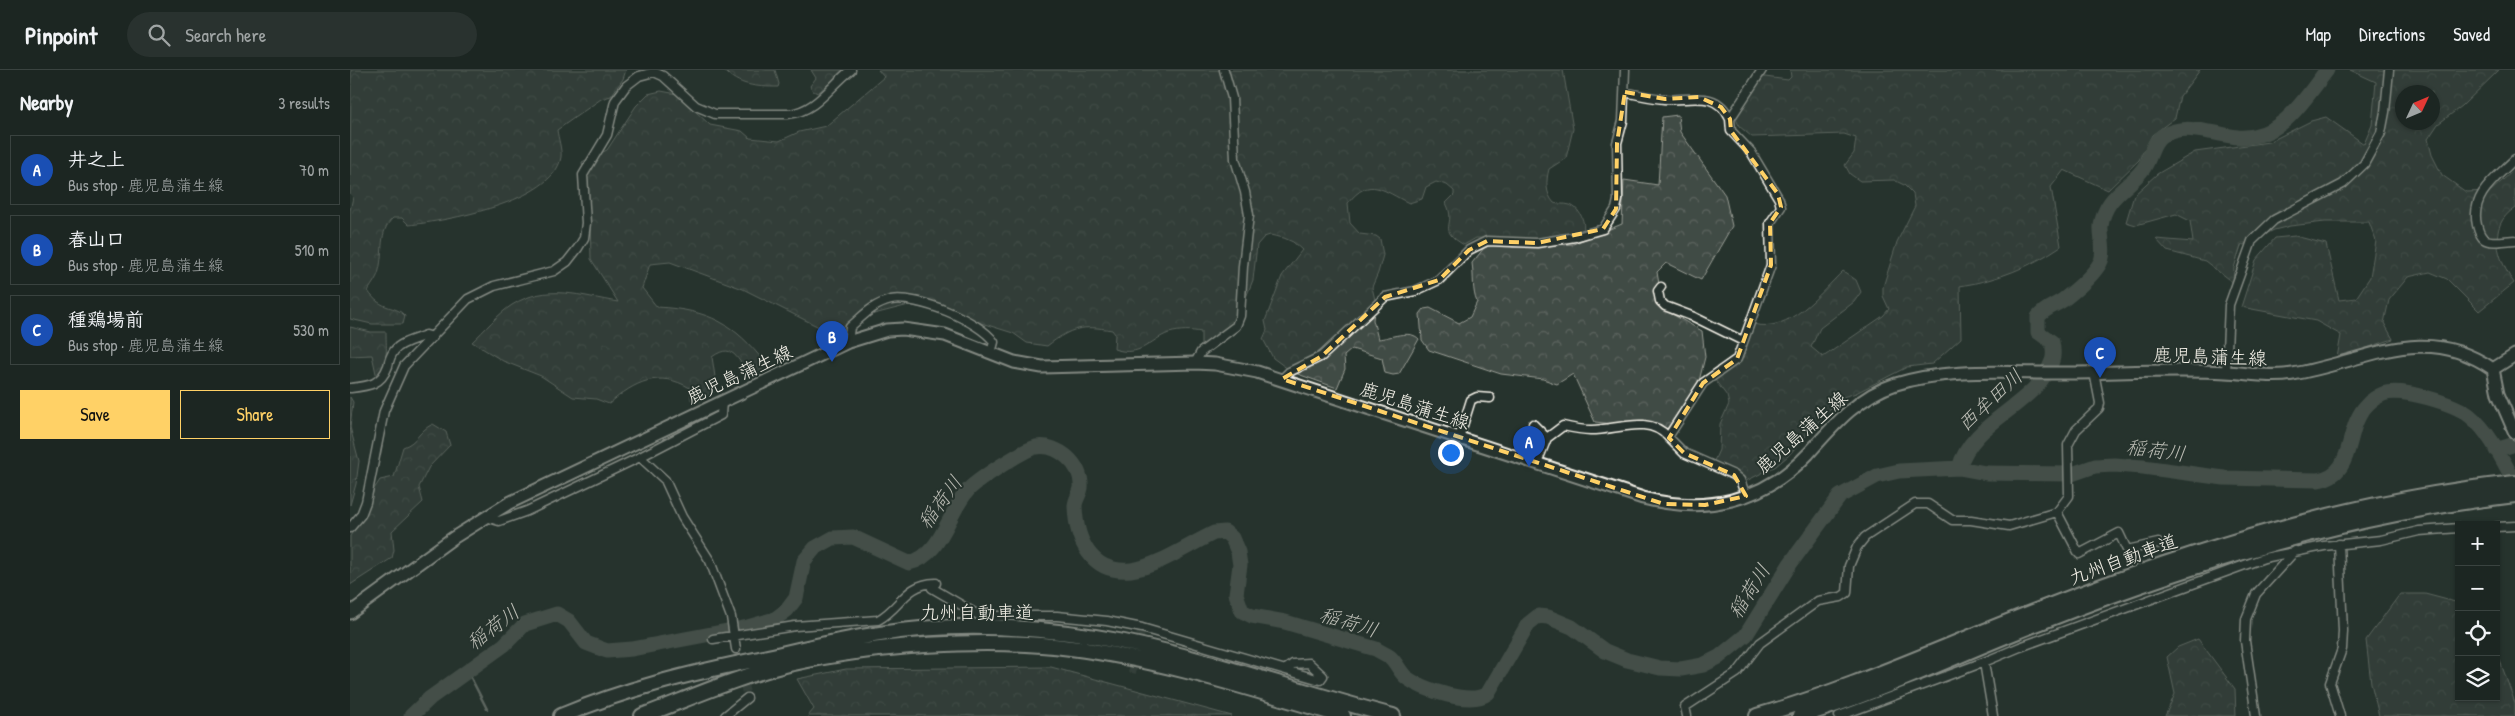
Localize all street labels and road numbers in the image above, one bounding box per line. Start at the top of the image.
street label: 鹿児島蒲生線 [682,338,796,410]
street label: 鹿児島蒲生線 [2153,341,2267,371]
street label: 鹿児島蒲生線 [1357,375,1473,435]
street label: 鹿児島蒲生線 [1749,385,1853,479]
street label: 九州自動車道 [2065,527,2181,591]
street label: 九州自動車道 [920,599,1034,625]

